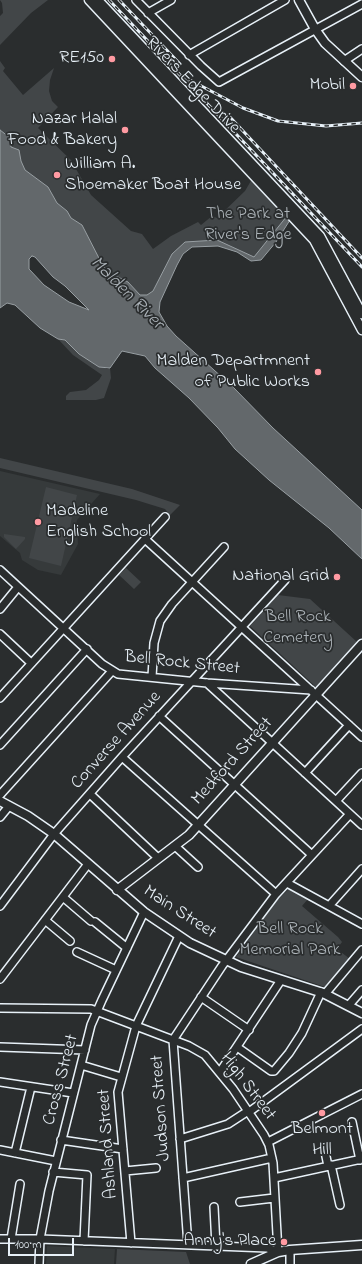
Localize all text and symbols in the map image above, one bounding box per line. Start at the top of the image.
street label: Rivers Edge Drive [140,33,244,139]
place label: RE150 [59,48,104,70]
marker: RE150 [107,54,117,64]
place label: Mobil [309,75,345,97]
marker: Mobil [348,81,358,91]
place label: Nazar Halal Food & Bakery [8,109,117,152]
marker: Nazar Halal Food & Bakery [120,125,130,135]
place label: William A. Shoemaker Boat House [65,154,241,196]
marker: William A. Shoemaker Boat House [52,170,62,180]
park label: The Park at River's Edge [204,204,292,246]
water label: Malden River [85,253,167,335]
place label: Malden Departmnent of Public Works [157,351,310,394]
marker: Malden Departmnent of Public Works [313,367,323,377]
place label: Madeline English School [46,501,151,544]
marker: Madeline English School [33,517,43,527]
place label: National Grid [232,566,329,588]
marker: National Grid [332,572,342,582]
park label: Bell Rock Cemetery [263,607,333,650]
street label: Bell Rock Street [123,647,241,681]
street label: Converse Avenue [67,687,167,795]
street label: Medford Street [188,713,278,811]
street label: Main Street [138,881,220,945]
park label: Bell Rock Memorial Park [240,919,340,962]
street label: Cross Street [40,1032,84,1128]
street label: High Street [214,1049,280,1125]
street label: Judson Street [148,1054,176,1162]
street label: Ashland Street [94,1088,124,1200]
marker: Belmont Hill [317,1108,327,1118]
place label: Belmont Hill [291,1119,353,1162]
scale bar [10,1230,76,1256]
place label: Anny's Place [183,1231,276,1253]
text: 100 m [15,1236,42,1254]
marker: Anny's Place [279,1237,289,1247]

